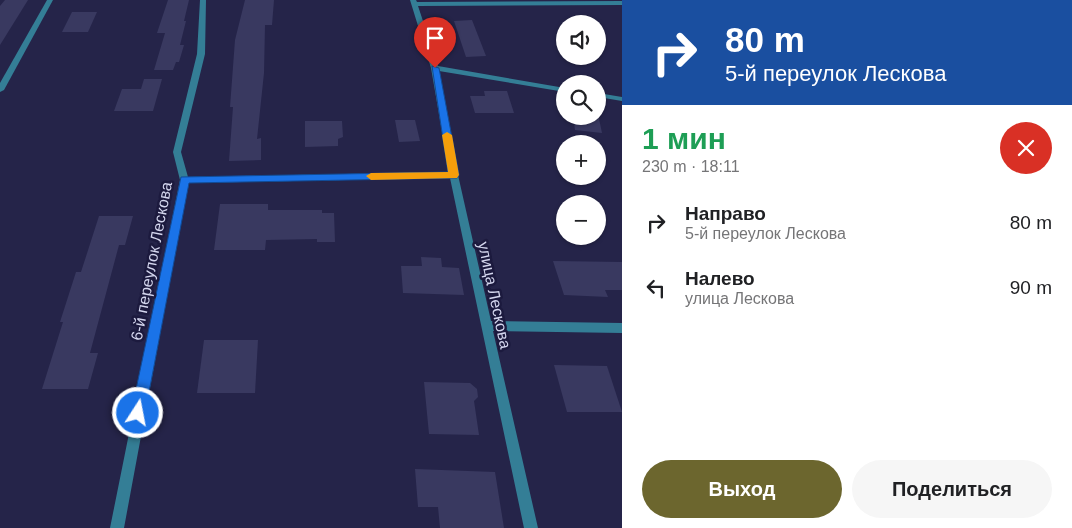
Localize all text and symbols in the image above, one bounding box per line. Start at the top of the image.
map controls [556,15,606,245]
button: sound [556,15,606,65]
pin [414,17,456,68]
icon: right [642,20,707,85]
text: 80 m [725,20,805,59]
icon: arrive [421,24,449,52]
text: 5-й переулок Лескова [725,61,946,86]
button: search [556,75,606,125]
text: 1 мин [642,122,726,155]
button: close [1000,122,1052,174]
button: + [556,135,606,185]
text: 230 m · 18:11 [642,158,740,175]
street label: 6-й переулок Лескова [128,180,175,342]
button: − [556,195,606,245]
text: Направо [685,203,766,224]
icon: right [642,209,670,237]
text: 80 m [1010,212,1052,233]
text: 5-й переулок Лескова [685,225,846,242]
street label: улица Лескова [475,240,514,350]
text: Налево [685,268,755,289]
icon: left [642,274,670,302]
text: 90 m [1010,277,1052,298]
text: улица Лескова [685,290,794,307]
position arrow [111,386,163,438]
button: Выход [642,460,842,518]
button: Поделиться [852,460,1052,518]

